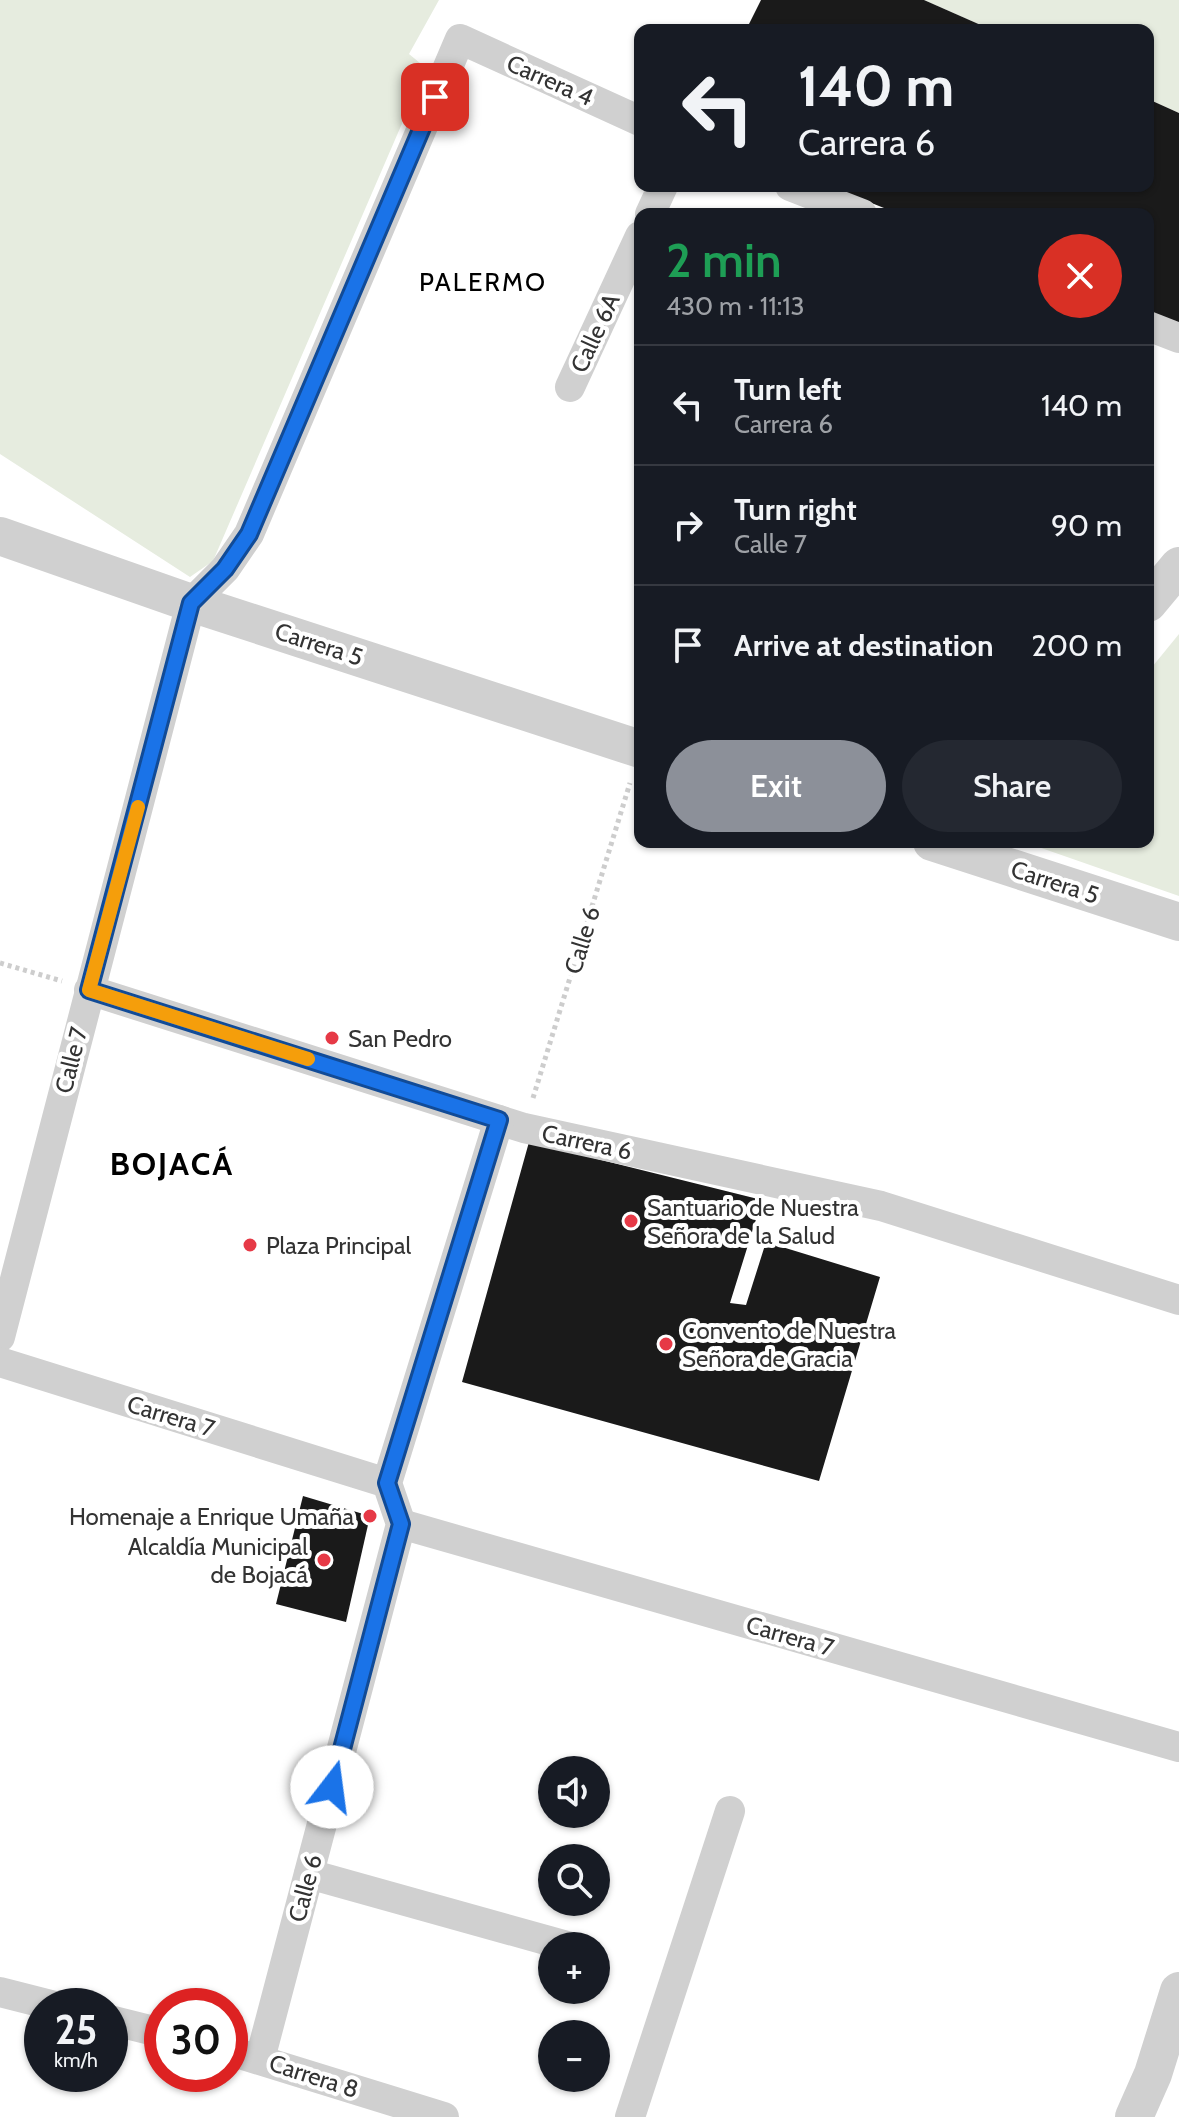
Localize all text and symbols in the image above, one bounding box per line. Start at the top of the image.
street label: Carrera 4 [502,48,598,112]
text: 140 m [798,52,954,120]
icon: left [666,56,770,160]
pin [401,63,469,131]
icon: arrive [413,75,457,119]
text: Carrera 6 [798,120,935,164]
text: 2 min [666,231,782,289]
button: close [1038,234,1122,318]
district label: PALERMO [419,266,547,298]
street label: Calle 6A [564,289,626,377]
text: 430 m · 11:13 [666,290,805,322]
text: Turn left [734,371,842,408]
icon: left [666,383,710,427]
text: 140 m [1041,387,1122,424]
text: Carrera 6 [734,408,833,440]
text: Turn right [734,491,857,528]
icon: right [666,503,710,547]
text: 90 m [1051,507,1122,544]
text: Calle 7 [734,528,807,560]
street label: Carrera 5 [271,616,367,672]
icon: arrive [666,623,710,667]
text: Arrive at destination [734,627,994,664]
text: 200 m [1031,627,1122,664]
button: Exit [666,740,886,832]
button: Share [902,740,1122,832]
street label: Carrera 5 [1007,854,1103,910]
street label: Calle 6 [558,903,606,977]
street label: Calle 7 [49,1024,93,1096]
place label: San Pedro [348,1024,452,1053]
marker: San Pedro [323,1029,341,1047]
street label: Carrera 6 [539,1118,635,1166]
district label: BOJACÁ [110,1144,234,1183]
place label: Santuario de Nuestra Señora de la Salud [647,1193,859,1250]
marker: Santuario de Nuestra Señora de la Salud [622,1212,640,1230]
place label: Plaza Principal [266,1231,412,1260]
marker: Plaza Principal [241,1236,259,1254]
place label: Convento de Nuestra Señora de Gracia [682,1316,896,1373]
marker: Convento de Nuestra Señora de Gracia [657,1335,675,1353]
street label: Carrera 7 [124,1389,218,1443]
place label: Homenaje a Enrique Umaña [69,1502,354,1531]
marker: Homenaje a Enrique Umaña [361,1507,379,1525]
place label: Alcaldía Municipal de Bojacá [128,1532,308,1589]
marker: Alcaldía Municipal de Bojacá [315,1551,333,1569]
street label: Carrera 7 [743,1610,837,1662]
position arrow [290,1745,374,1829]
map controls [538,1756,610,2092]
button: sound [538,1756,610,1828]
button: search [538,1844,610,1916]
street label: Calle 6 [282,1851,328,1925]
button: + [538,1932,610,2004]
speed limit sign: 30 [144,1988,248,2092]
text: 25 [55,2005,97,2054]
button: − [538,2020,610,2092]
text: km/h [54,2048,98,2072]
street label: Carrera 8 [266,2048,362,2104]

